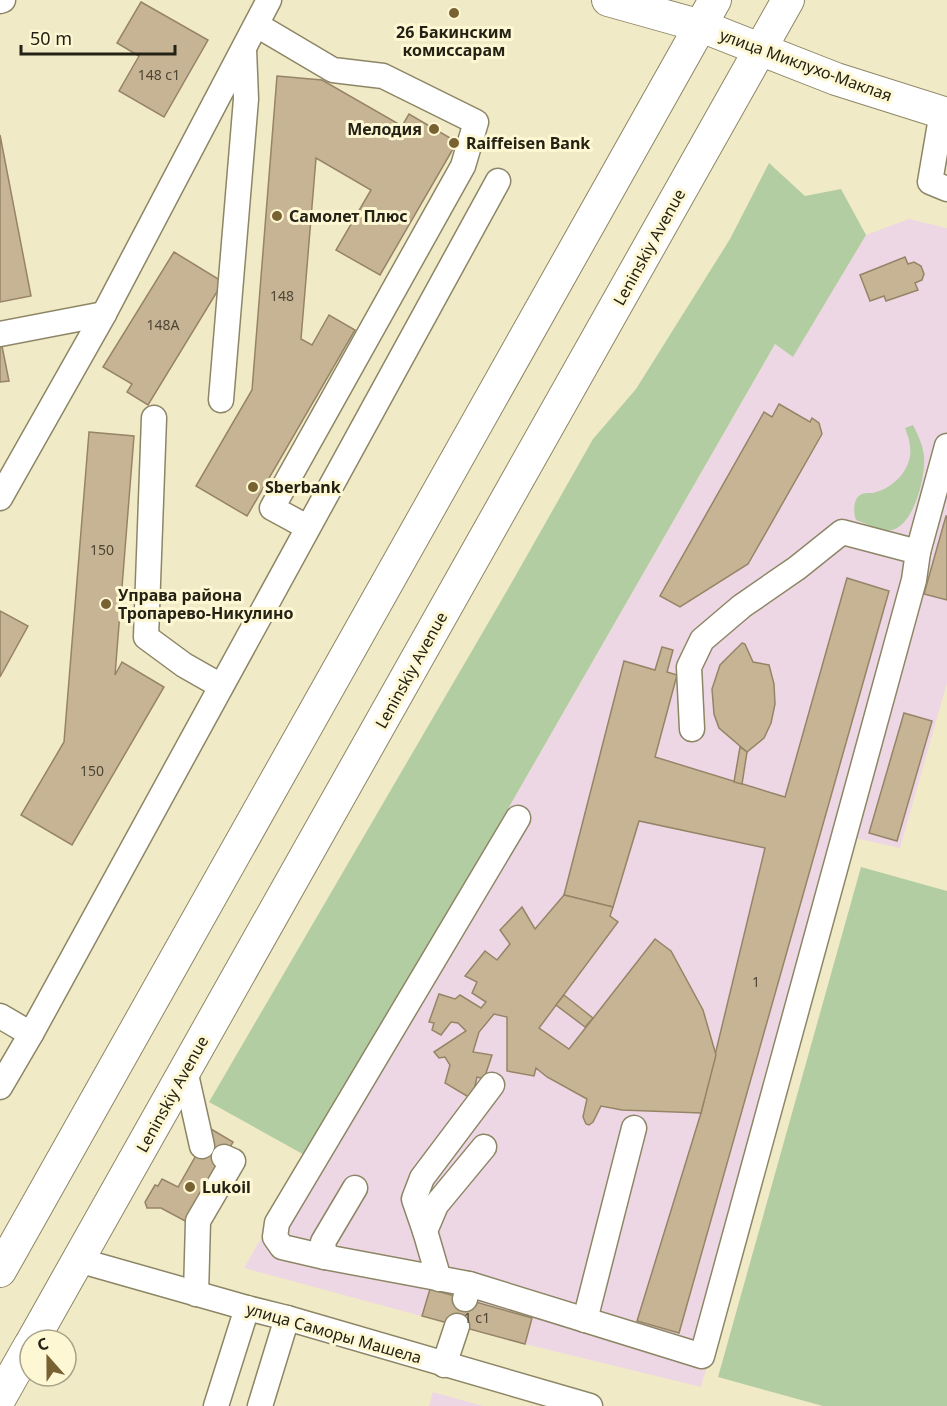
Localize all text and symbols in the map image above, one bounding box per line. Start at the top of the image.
marker: 26 Бакинским комиссарам [447,6,461,20]
scale bar [21,18,176,56]
place label: 26 Бакинским комиссарам [396,21,512,61]
street label: улица Миклухо-Маклая [717,24,895,106]
text: 50 m [30,26,72,50]
house number: 148 с1 [138,65,180,84]
place label: Мелодия [347,118,422,140]
marker: Мелодия [427,122,441,136]
place label: Raiffeisen Bank [466,132,590,154]
marker: Raiffeisen Bank [447,136,461,150]
street label: Leninskiy Avenue [608,185,690,309]
place label: Самолет Плюс [289,205,408,227]
marker: Самолет Плюс [270,209,284,223]
house number: 148 [270,286,294,305]
house number: 148А [147,315,180,334]
place label: Sberbank [265,476,341,498]
marker: Sberbank [246,480,260,494]
house number: 150 [90,540,114,559]
place label: Управа района Тропарево-Никулино [118,584,293,624]
marker: Управа района Тропарево-Никулино [99,597,113,611]
street label: Leninskiy Avenue [370,608,452,732]
house number: 150 [80,761,104,780]
house number: 1 [752,972,760,991]
street label: Leninskiy Avenue [131,1032,213,1156]
place label: Lukoil [202,1176,251,1198]
marker: Lukoil [183,1180,197,1194]
street label: улица Саморы Машела [244,1297,424,1369]
house number: 1 с1 [464,1308,490,1327]
north arrow [18,1328,78,1388]
text: С [34,1332,51,1356]

